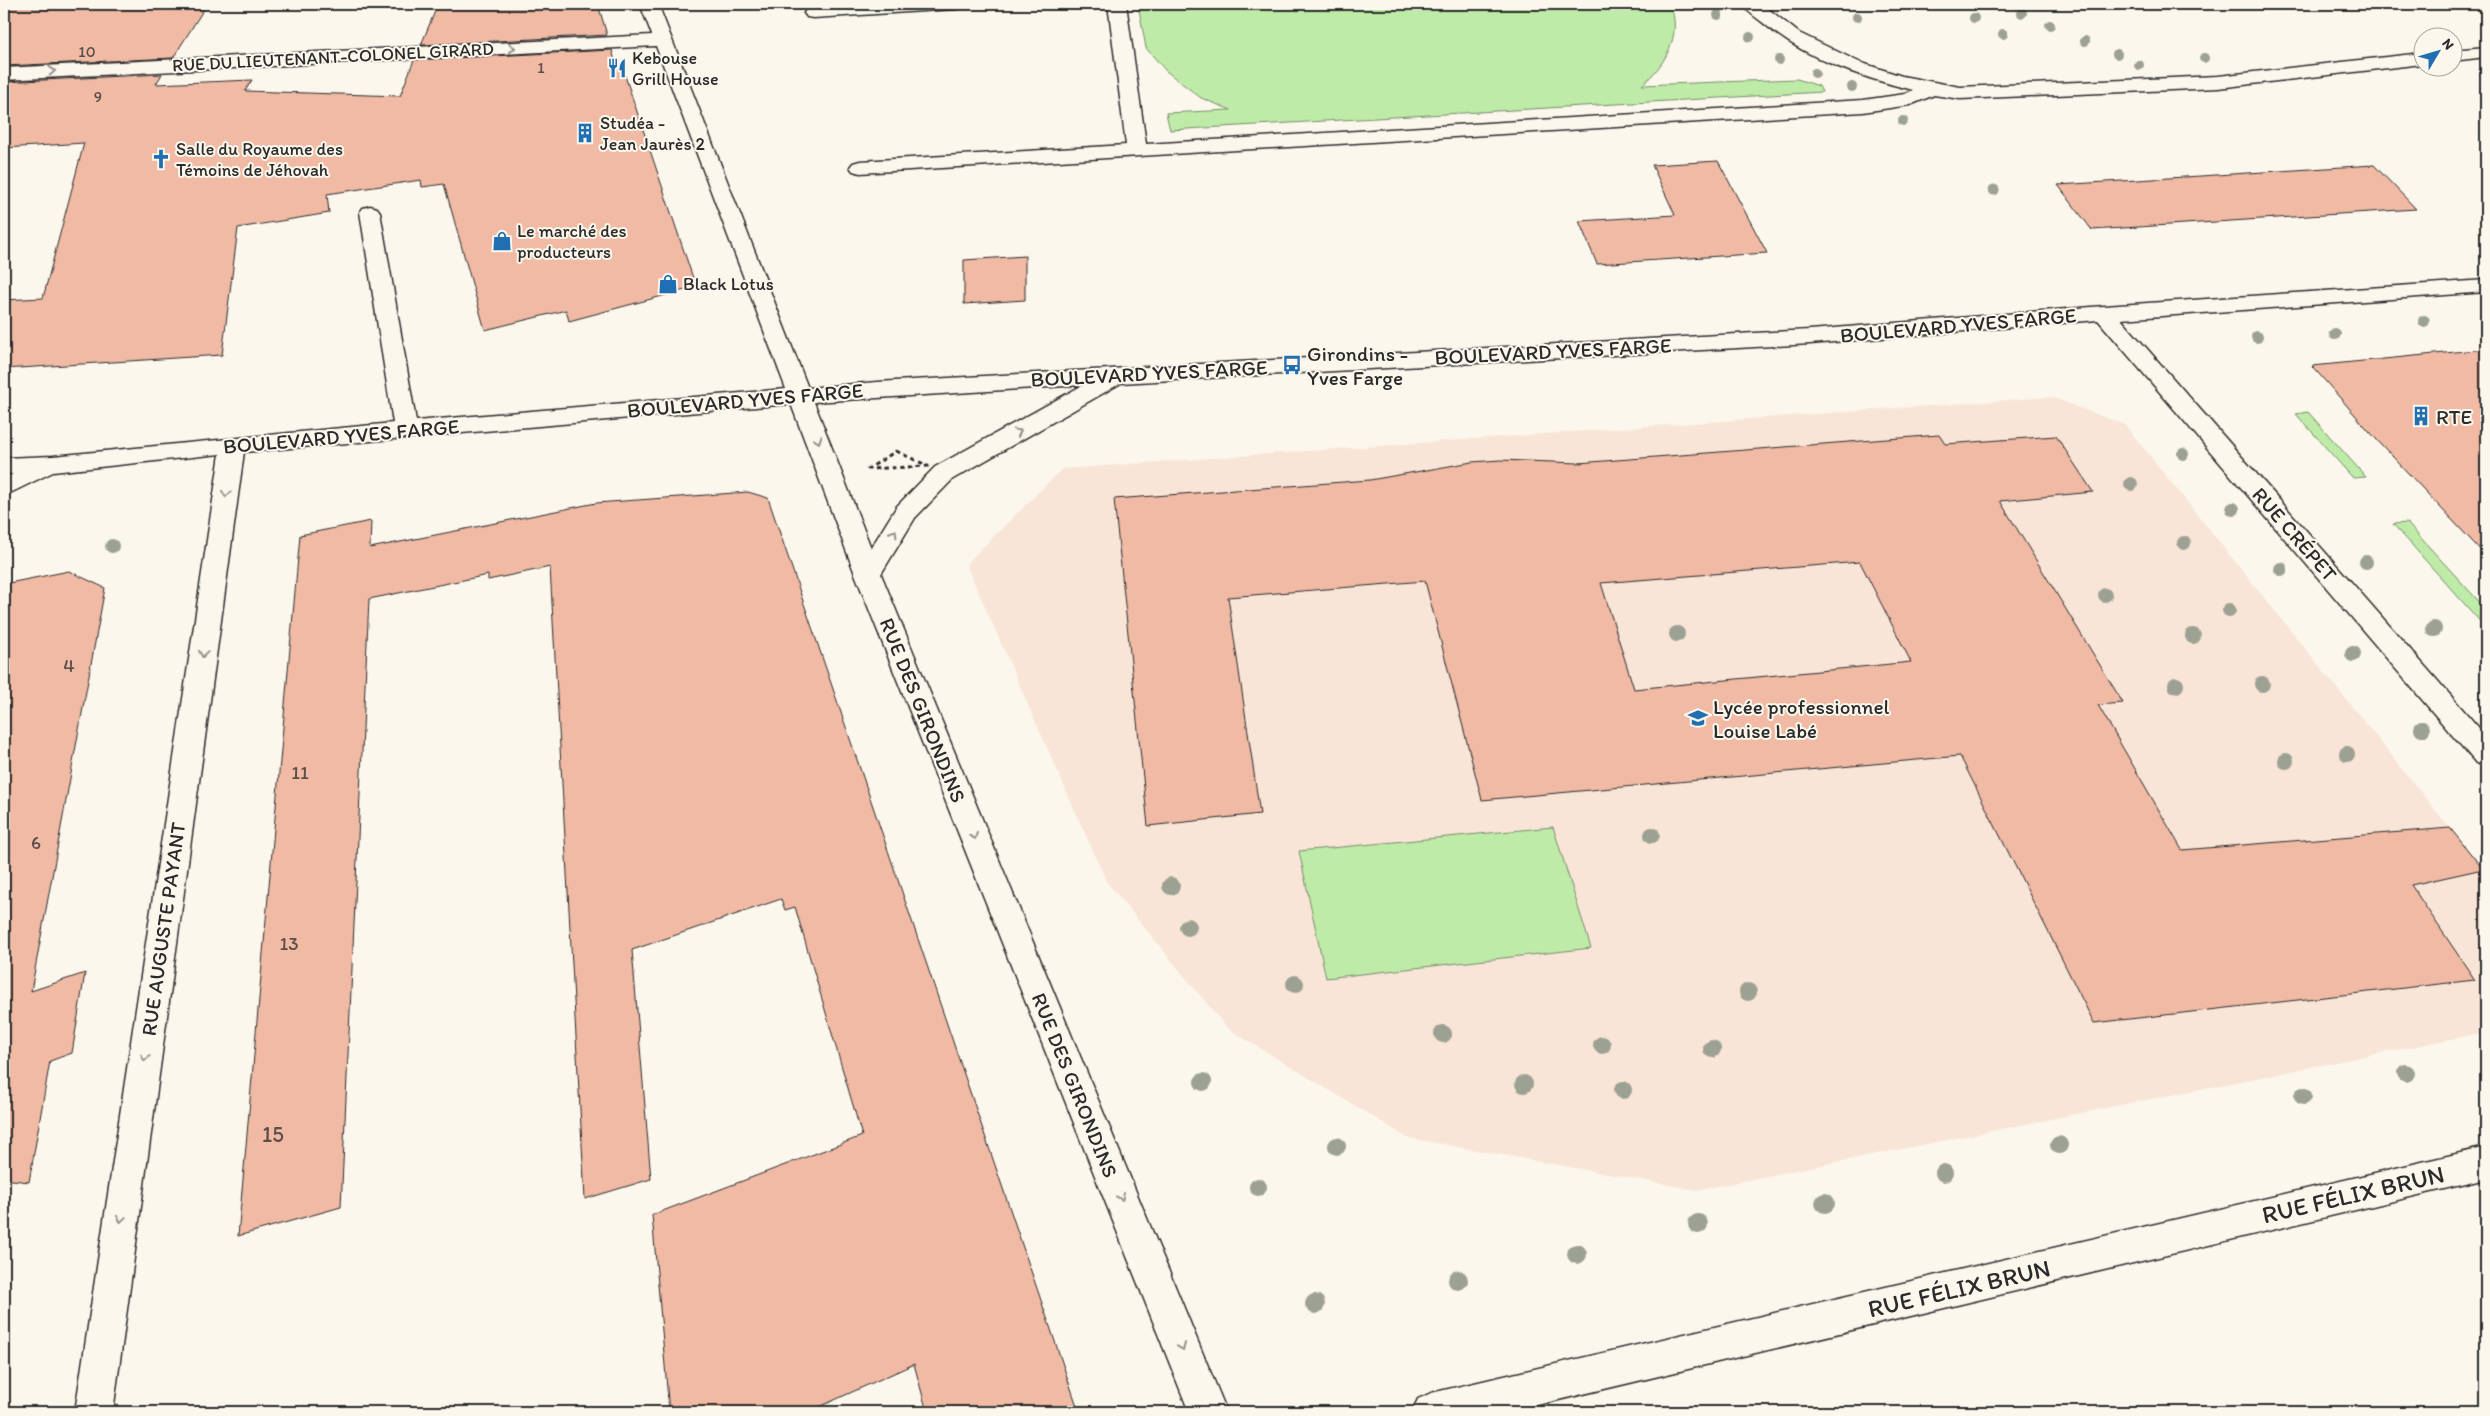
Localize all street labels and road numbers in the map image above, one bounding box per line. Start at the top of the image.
street label: RUE DU LIEUTENANT-COLONEL GIRARD [172,38,494,76]
street label: BOULEVARD YVES FARGE [1839,302,2077,348]
street label: BOULEVARD YVES FARGE [1434,332,1672,370]
street label: BOULEVARD YVES FARGE [1030,354,1268,392]
street label: BOULEVARD YVES FARGE [626,377,864,423]
street label: BOULEVARD YVES FARGE [222,413,460,459]
street label: RUE CRÉPET [2247,482,2343,586]
street label: RUE DES GIRONDINS [875,614,971,806]
street label: RUE AUGUSTE PAYANT [136,820,190,1037]
street label: RUE DES GIRONDINS [1027,989,1123,1181]
street label: RUE FÉLIX BRUN [2259,1158,2447,1230]
street label: RUE FÉLIX BRUN [1865,1252,2053,1324]

